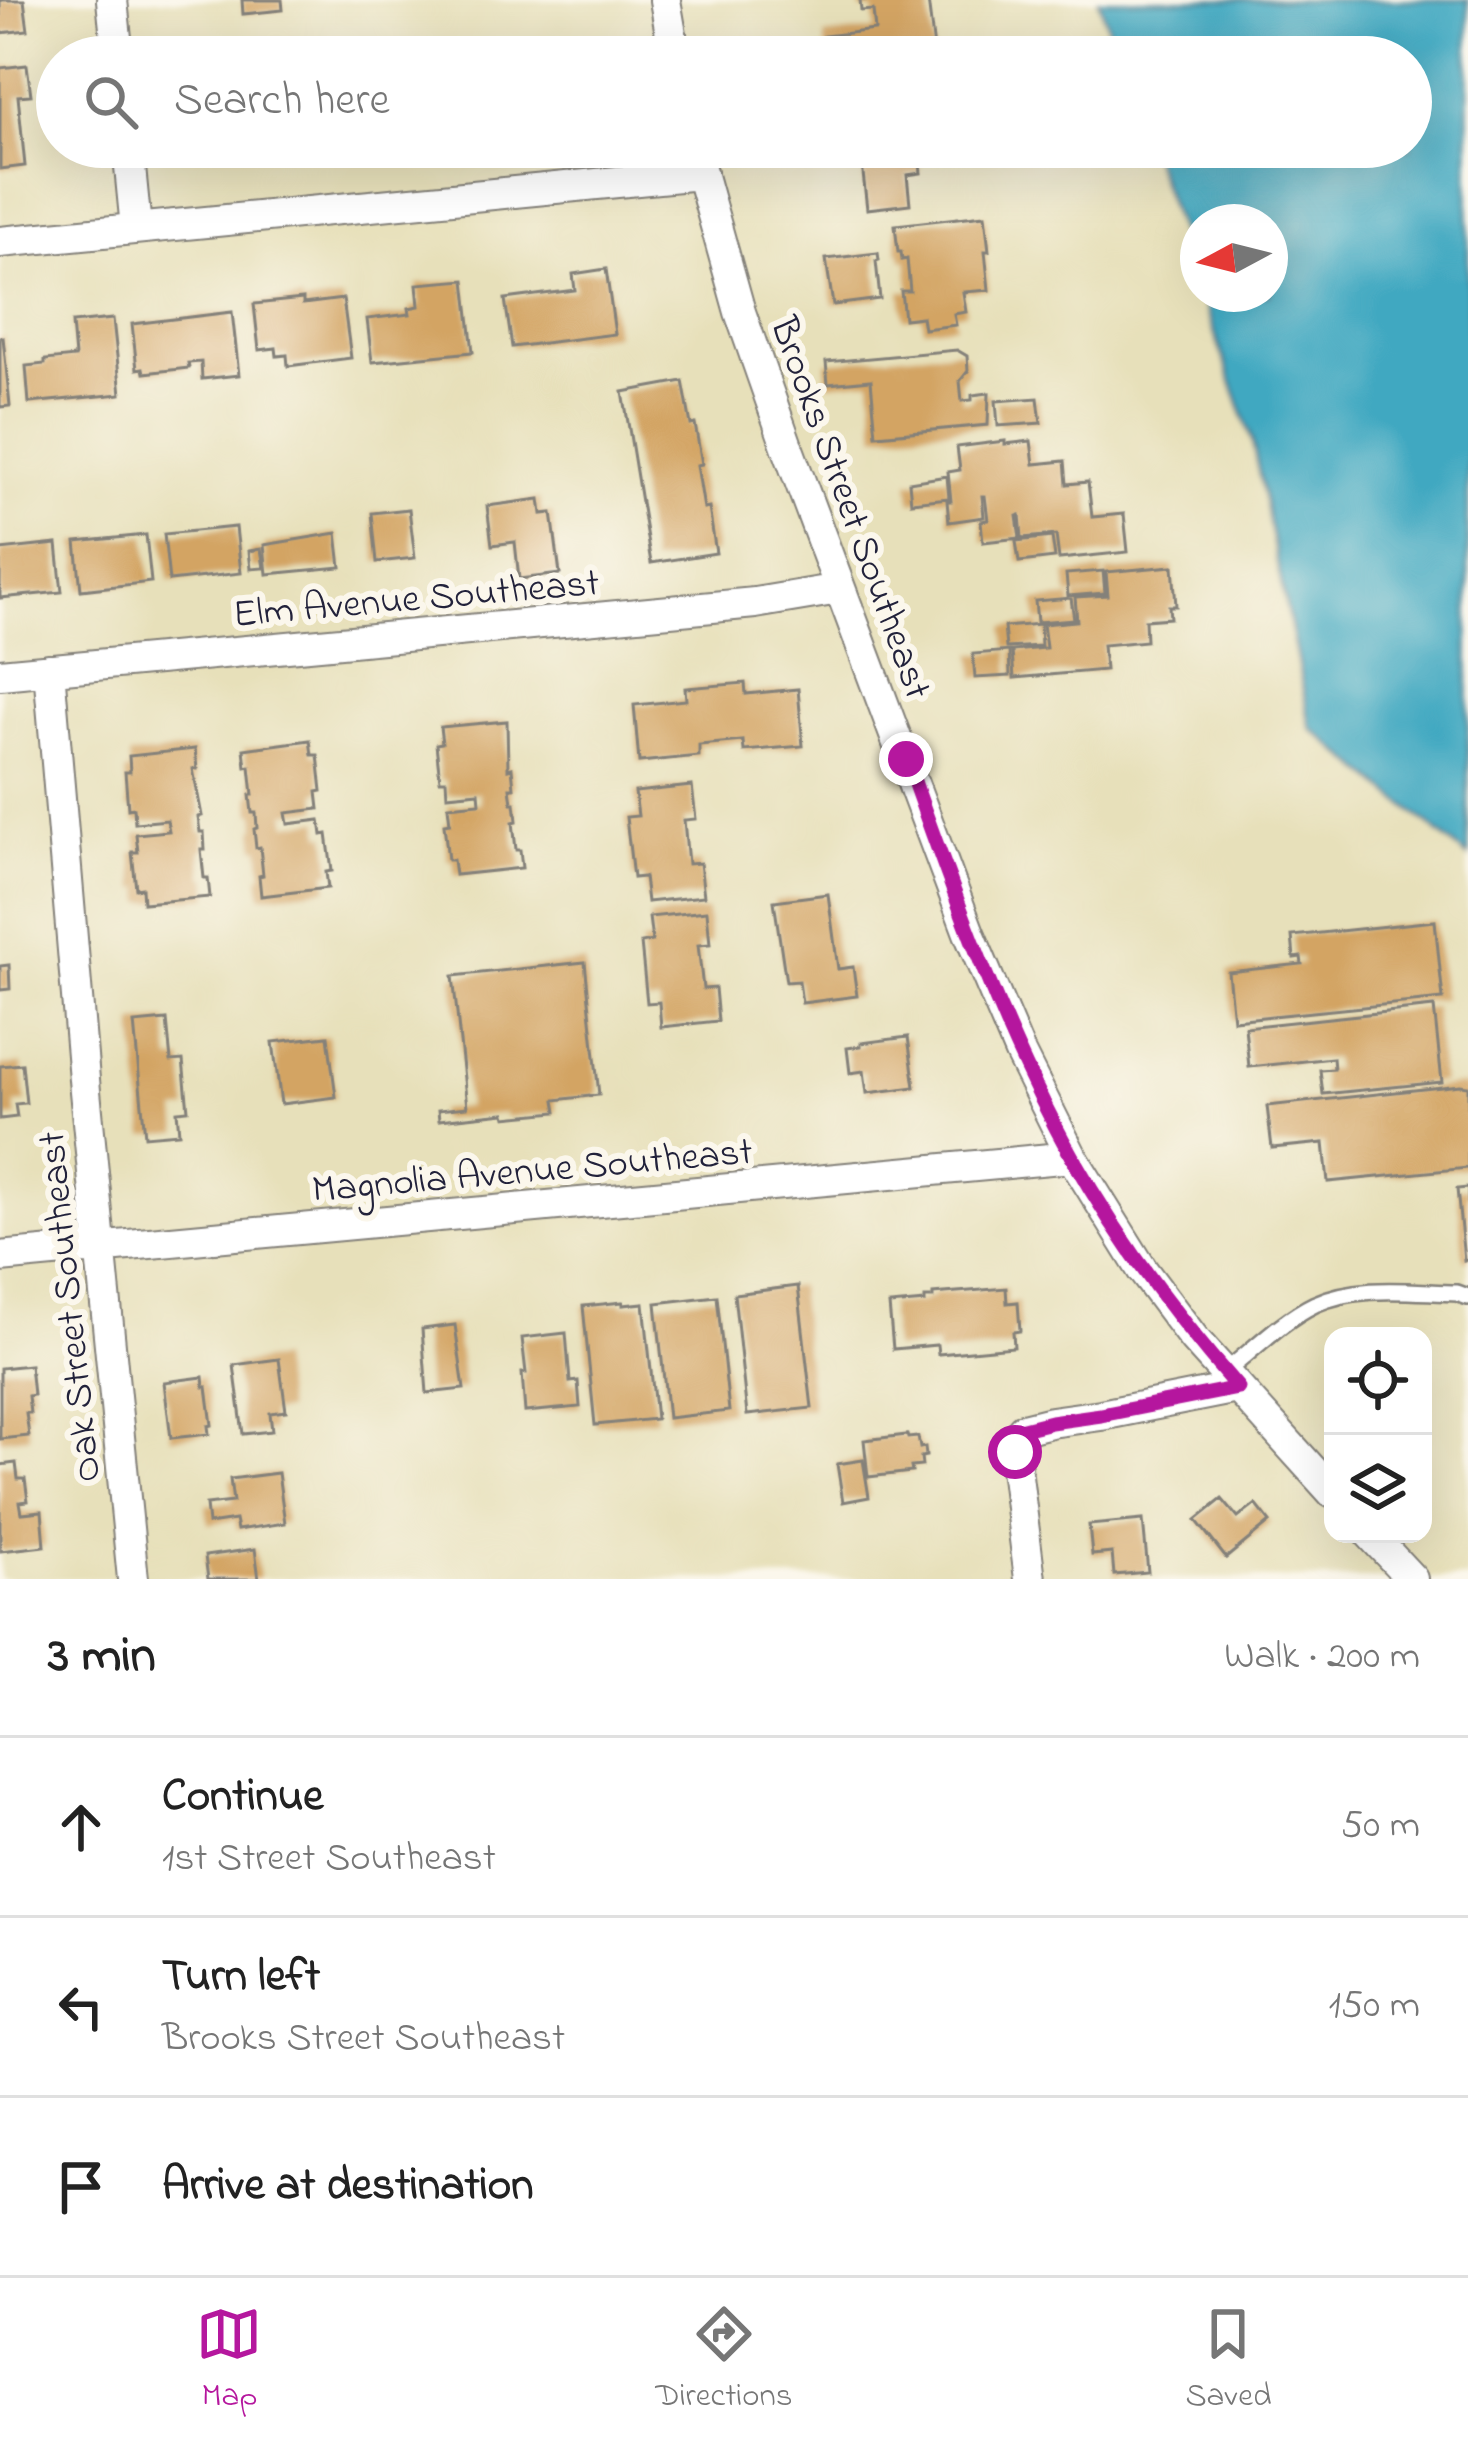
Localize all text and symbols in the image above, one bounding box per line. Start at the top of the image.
search box [36,36,1432,168]
icon: search [78,69,144,135]
text: Search here [174,69,390,135]
north arrow [1180,204,1288,312]
street label: Brooks Street Southeast [753,308,944,708]
street label: Elm Avenue Southeast [231,556,602,645]
route end [879,732,933,786]
street label: Magnolia Avenue Southeast [310,1125,755,1220]
street label: Oak Street Southeast [25,1128,118,1485]
map controls [1324,1327,1432,1543]
button: locate [1324,1327,1432,1435]
route start [988,1425,1042,1479]
button: layers [1324,1435,1432,1543]
text: 3 min [48,1620,156,1695]
text: Walk · 200 m [1224,1629,1420,1686]
text: Continue [162,1765,323,1831]
icon: ahead [48,1794,114,1860]
text: 50 m [1341,1798,1420,1855]
text: 1st Street Southeast [162,1831,496,1888]
text: Turn left [162,1945,320,2011]
icon: left [48,1974,114,2040]
text: 150 m [1328,1978,1420,2035]
text: Brooks Street Southeast [162,2011,565,2068]
icon: arrive [48,2154,114,2220]
text: Arrive at destination [162,2154,533,2220]
tab: Map [196,2301,262,2421]
tab: Directions [655,2301,793,2421]
tab: Saved [1185,2301,1272,2421]

